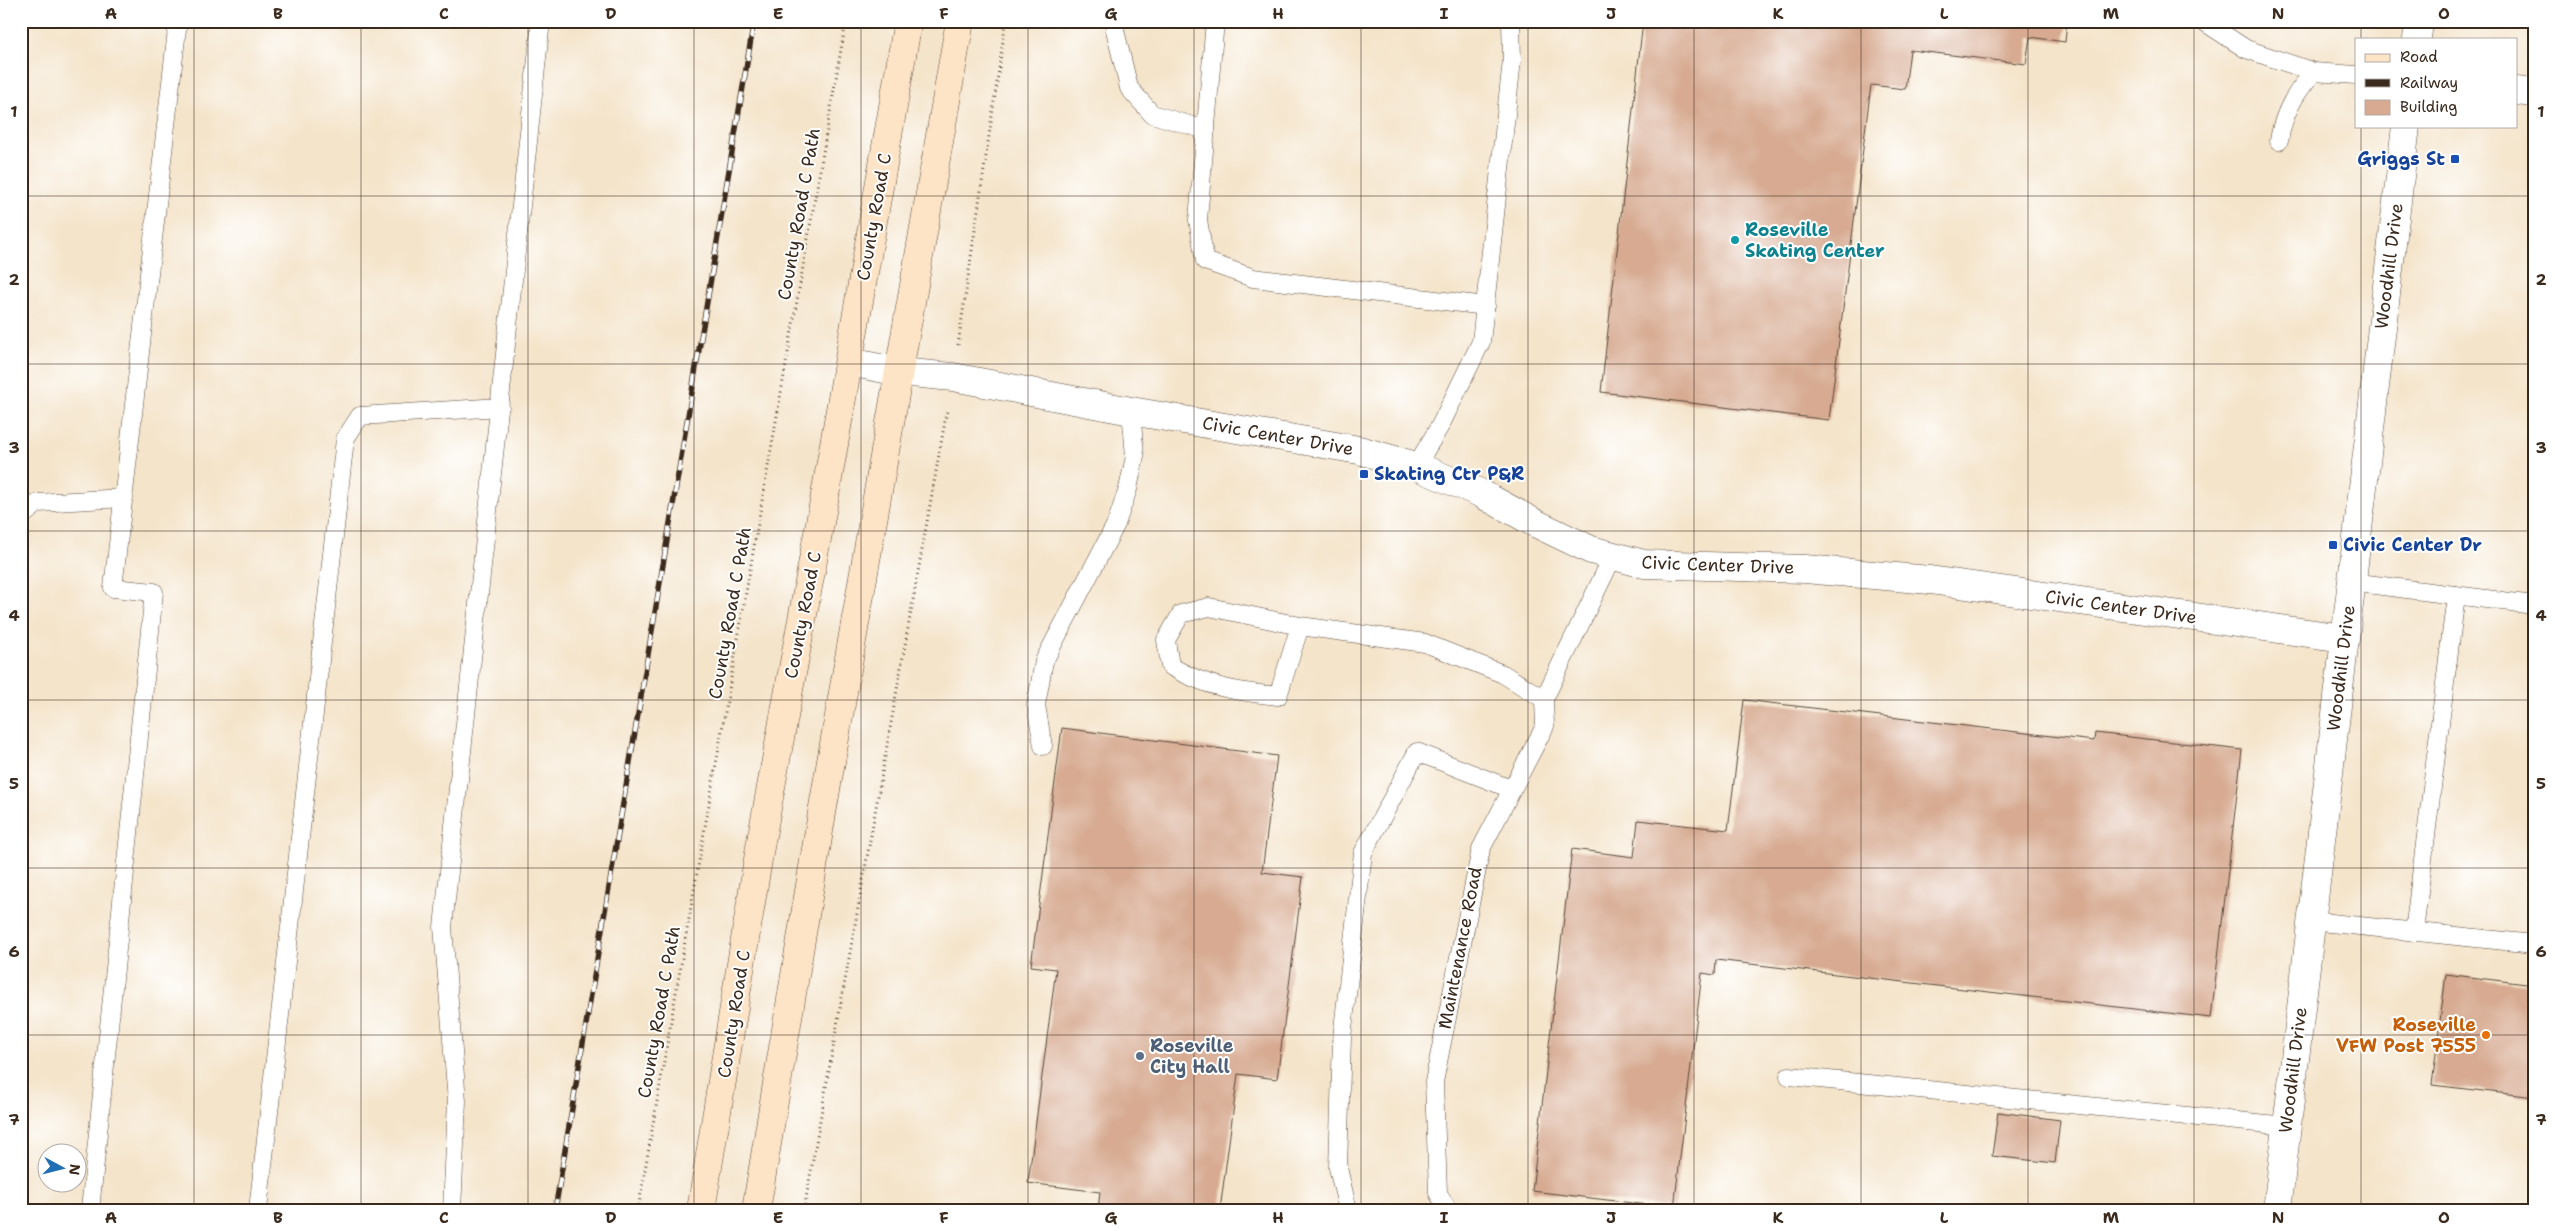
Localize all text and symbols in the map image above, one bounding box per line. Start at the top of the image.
text: A [105,3,117,24]
text: B [273,3,283,24]
text: C [439,3,449,24]
text: D [605,3,617,24]
text: E [773,3,783,24]
text: F [939,3,949,24]
text: G [1105,3,1118,24]
text: H [1272,3,1284,24]
text: I [1440,3,1449,24]
text: J [1606,3,1616,24]
text: K [1773,3,1784,24]
text: L [1940,3,1949,24]
text: M [2103,3,2120,24]
text: N [2272,3,2284,24]
text: O [2438,3,2450,24]
legend [2355,38,2518,128]
text: Road [2400,47,2438,67]
text: Railway [2400,73,2458,93]
text: Building [2400,97,2457,117]
text: 1 [10,101,18,122]
text: 1 [2537,101,2545,122]
street label: County Road C Path [772,126,826,302]
place label: Griggs St [2357,147,2445,171]
street label: County Road C [851,151,897,283]
marker: Griggs St [2449,153,2461,165]
street label: Woodhill Drive [2369,202,2409,330]
place label: Roseville Skating Center [1745,218,1885,263]
marker: Roseville Skating Center [1729,234,1741,246]
text: 2 [8,269,20,290]
text: 2 [2535,269,2547,290]
street label: Civic Center Drive [1201,411,1355,461]
text: 3 [8,437,20,458]
text: 3 [2535,437,2547,458]
place label: Skating Ctr P&R [1374,462,1524,486]
marker: Skating Ctr P&R [1358,468,1370,480]
street label: County Road C Path [703,525,757,701]
place label: Civic Center Dr [2343,533,2482,557]
marker: Civic Center Dr [2327,539,2339,551]
street label: County Road C [779,549,827,681]
street label: Civic Center Drive [1641,550,1795,580]
street label: Civic Center Drive [2044,584,2198,630]
street label: Woodhill Drive [2321,604,2361,732]
text: 4 [8,605,20,626]
text: 4 [2535,605,2547,626]
text: 5 [9,773,19,794]
text: 5 [2536,773,2546,794]
street label: Maintenance Road [1432,865,1488,1031]
street label: County Road C Path [632,924,686,1100]
text: 6 [8,941,20,962]
text: 6 [2535,941,2547,962]
street label: County Road C [712,948,756,1080]
street label: Woodhill Drive [2273,1006,2313,1134]
place label: Roseville VFW Post 7555 [2336,1013,2476,1058]
marker: Roseville VFW Post 7555 [2480,1029,2492,1041]
place label: Roseville City Hall [1150,1034,1234,1079]
marker: Roseville City Hall [1134,1050,1146,1062]
text: 7 [8,1109,20,1130]
text: 7 [2535,1109,2547,1130]
north arrow [38,1144,88,1194]
text: N [65,1163,85,1176]
text: A [105,1207,117,1228]
text: B [273,1207,283,1228]
text: C [439,1207,449,1228]
text: D [605,1207,617,1228]
text: E [773,1207,783,1228]
text: F [939,1207,949,1228]
text: G [1105,1207,1118,1228]
text: H [1272,1207,1284,1228]
text: I [1440,1207,1449,1228]
text: J [1606,1207,1616,1228]
text: K [1773,1207,1784,1228]
text: L [1940,1207,1949,1228]
text: M [2103,1207,2120,1228]
text: N [2272,1207,2284,1228]
text: O [2438,1207,2450,1228]

